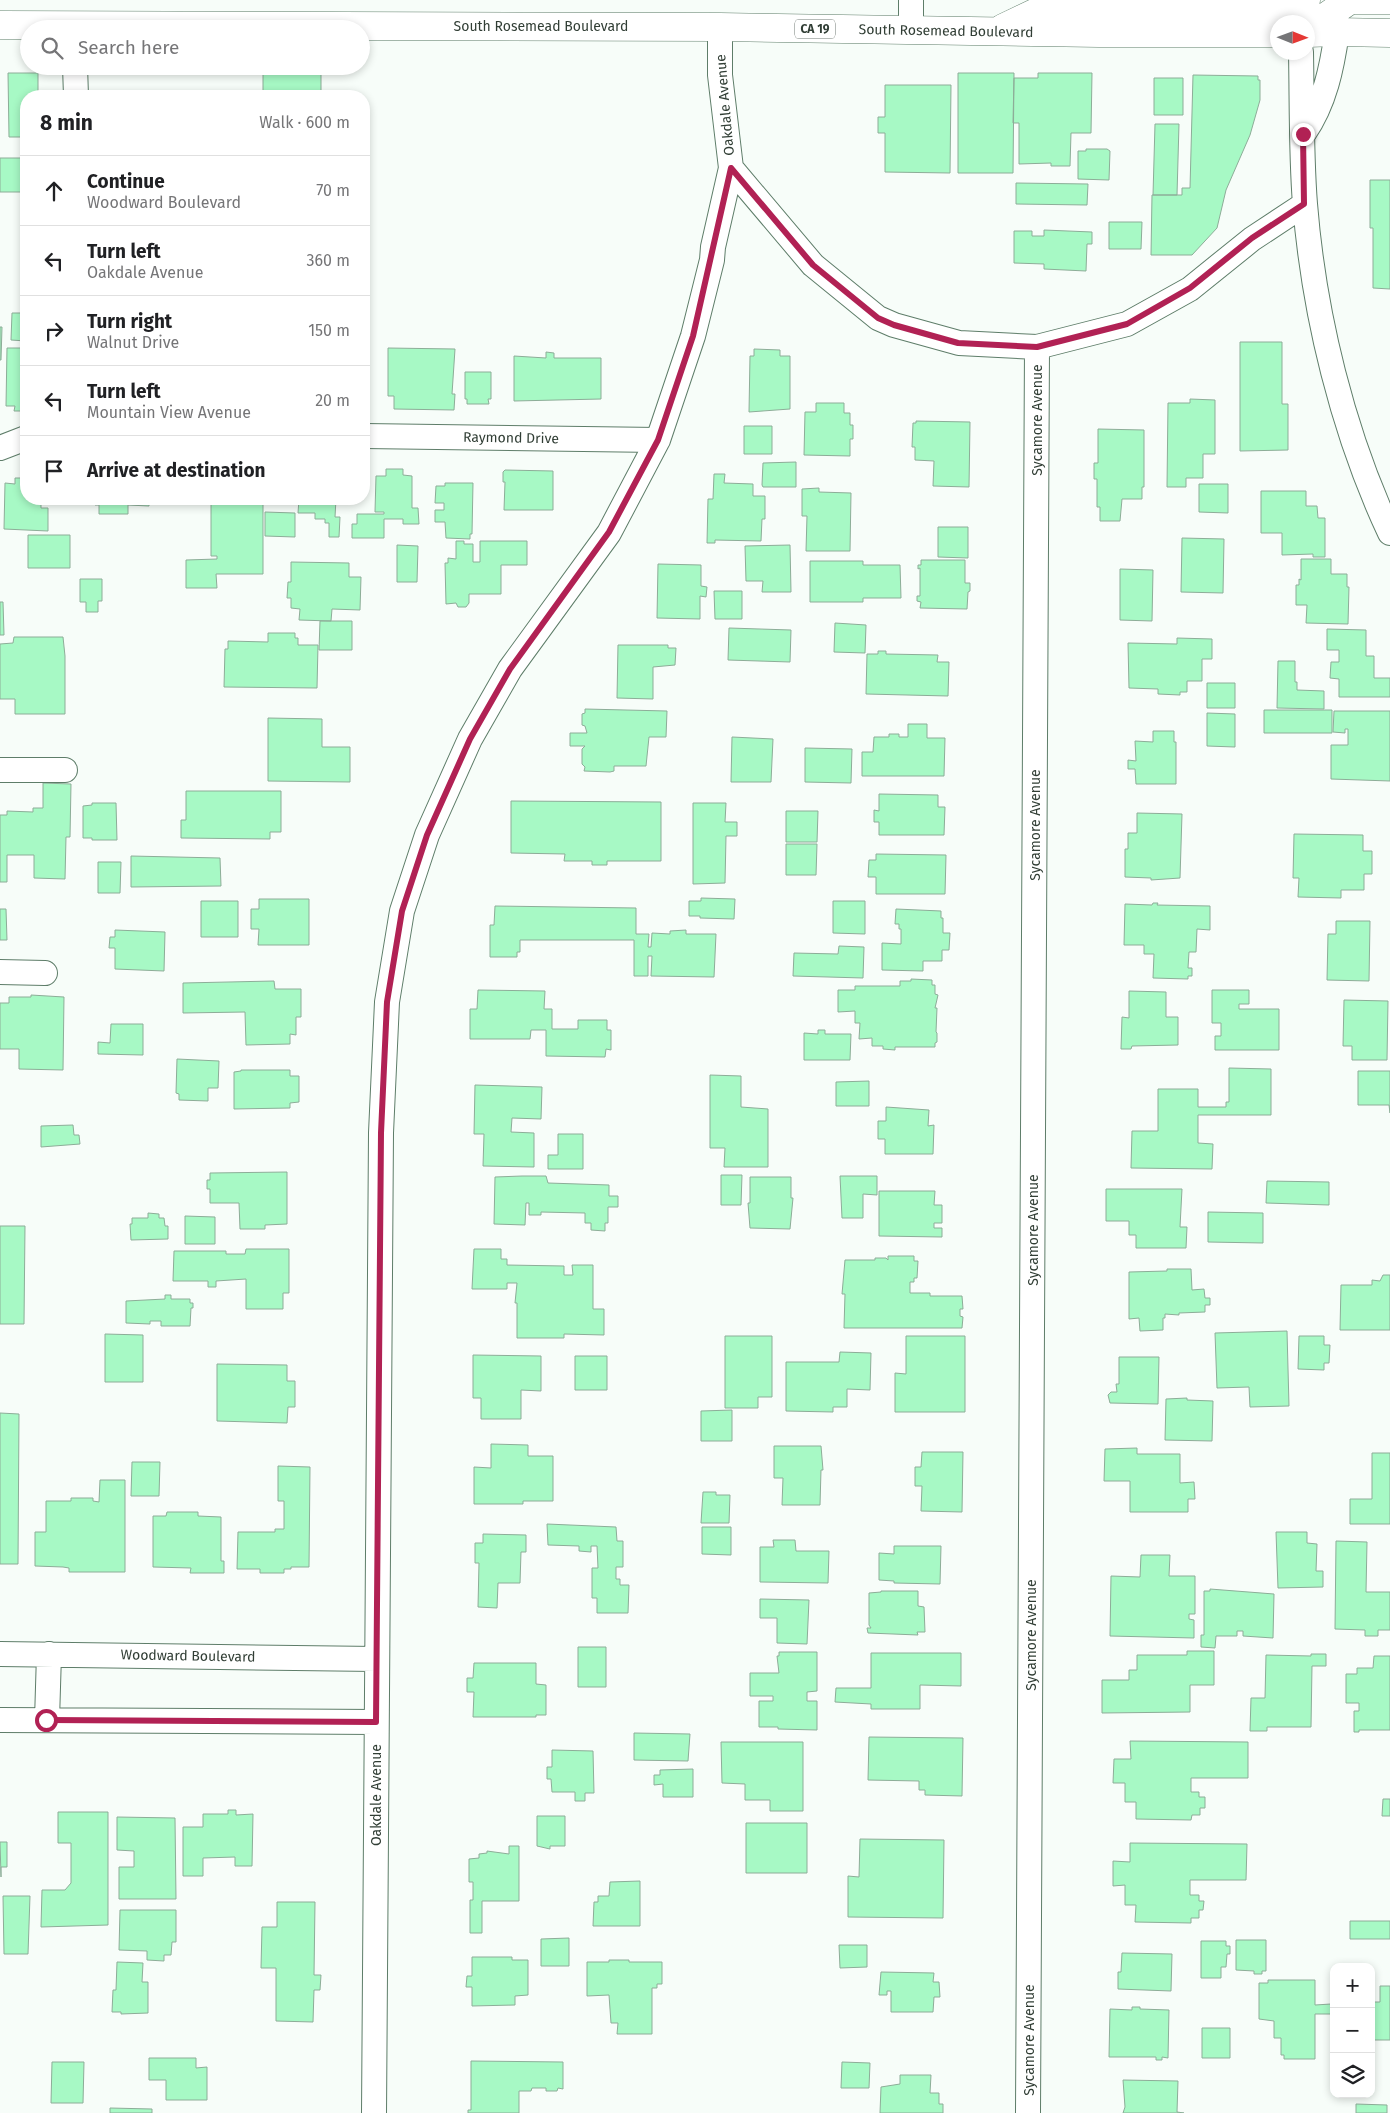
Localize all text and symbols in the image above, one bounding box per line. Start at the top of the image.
north arrow [1270,15,1315,60]
street label: South Rosemead Boulevard [454,18,628,35]
search box [20,20,370,75]
road number: CA 19 [795,20,835,38]
street label: South Rosemead Boulevard [858,21,1034,41]
icon: search [38,34,66,62]
text: Search here [78,36,179,59]
street label: Oakdale Avenue [712,53,738,157]
text: 8 min [40,110,93,136]
text: Walk · 600 m [259,113,350,132]
route end [1292,123,1315,146]
text: Continue [87,170,165,193]
icon: ahead [40,177,68,205]
text: 70 m [316,181,350,200]
text: Woodward Boulevard [87,193,241,212]
text: Turn left [87,240,161,263]
icon: left [40,247,68,275]
text: 360 m [307,251,350,270]
text: Oakdale Avenue [87,263,203,282]
text: Turn right [87,310,172,333]
icon: right [40,317,68,345]
text: 150 m [308,321,350,340]
text: Walnut Drive [87,333,179,352]
street label: Sycamore Avenue [1029,364,1046,476]
text: Turn left [87,380,161,403]
icon: left [40,387,68,415]
text: 20 m [315,391,350,410]
text: Mountain View Avenue [87,403,251,422]
street label: Raymond Drive [463,429,559,447]
icon: arrive [40,457,68,485]
text: Arrive at destination [87,459,266,482]
street label: Sycamore Avenue [1027,769,1044,881]
street label: Sycamore Avenue [1025,1174,1042,1286]
street label: Sycamore Avenue [1023,1579,1040,1691]
street label: Woodward Boulevard [120,1646,256,1666]
route start [35,1709,58,1732]
street label: Oakdale Avenue [368,1744,385,1846]
map controls [1330,1963,1375,2098]
button: + [1330,1963,1375,2008]
street label: Sycamore Avenue [1021,1984,1038,2096]
button: − [1330,2008,1375,2053]
button: layers [1330,2053,1375,2098]

